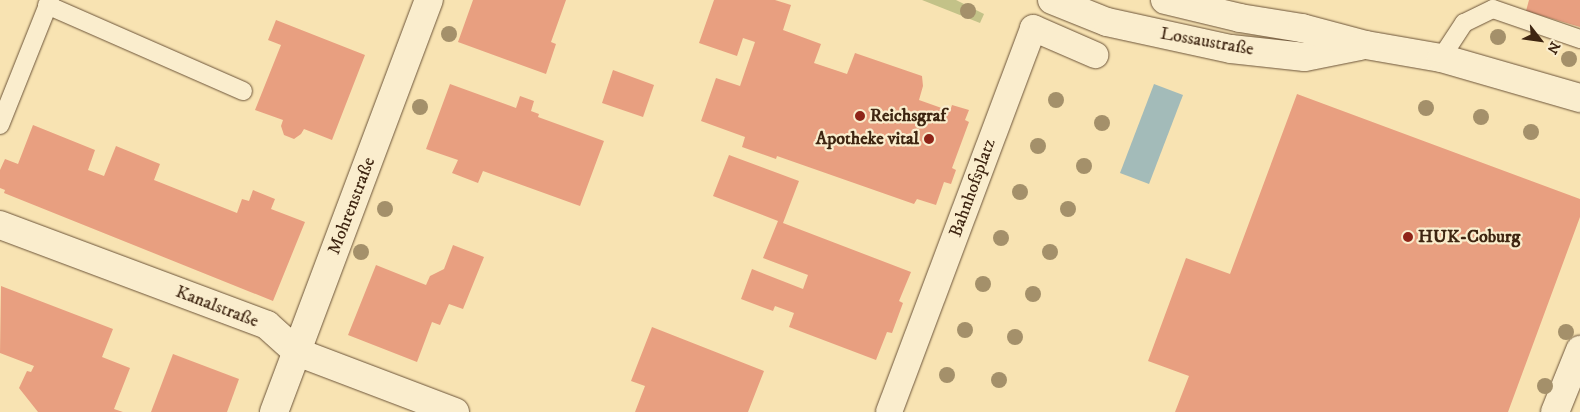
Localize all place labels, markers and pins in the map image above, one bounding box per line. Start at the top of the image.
place label: Reichsgraf [870,105,946,127]
marker: Reichsgraf [854,110,866,122]
place label: Apotheke vital [816,128,919,150]
marker: Apotheke vital [923,133,935,145]
place label: HUK-Coburg [1418,226,1520,248]
marker: HUK-Coburg [1402,231,1414,243]

